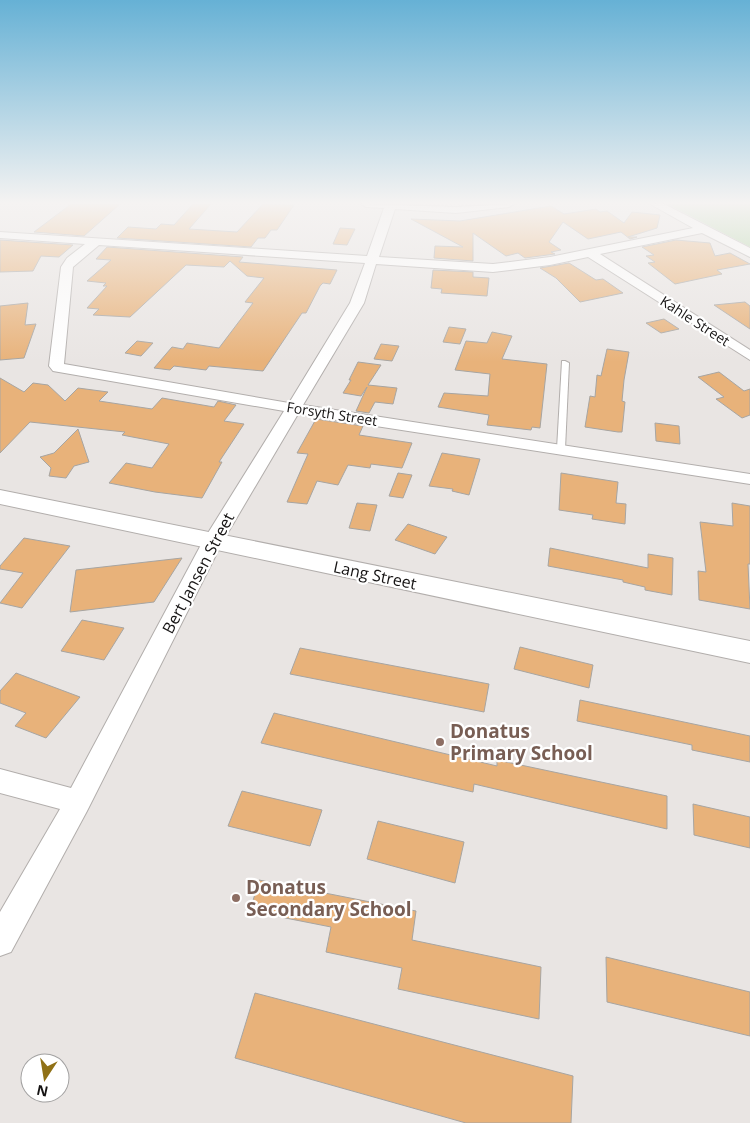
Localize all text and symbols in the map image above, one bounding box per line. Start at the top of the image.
street label: Kahle Street [657,291,734,350]
street label: Forsyth Street [285,397,379,430]
street label: Bert Jansen Street [157,508,239,637]
street label: Lang Street [331,555,419,595]
place label: Donatus Primary School [450,718,593,766]
marker: Donatus Primary School [434,736,446,748]
place label: Donatus Secondary School [246,874,412,922]
marker: Donatus Secondary School [230,892,242,904]
north arrow [20,1053,70,1103]
text: N [35,1081,50,1102]

